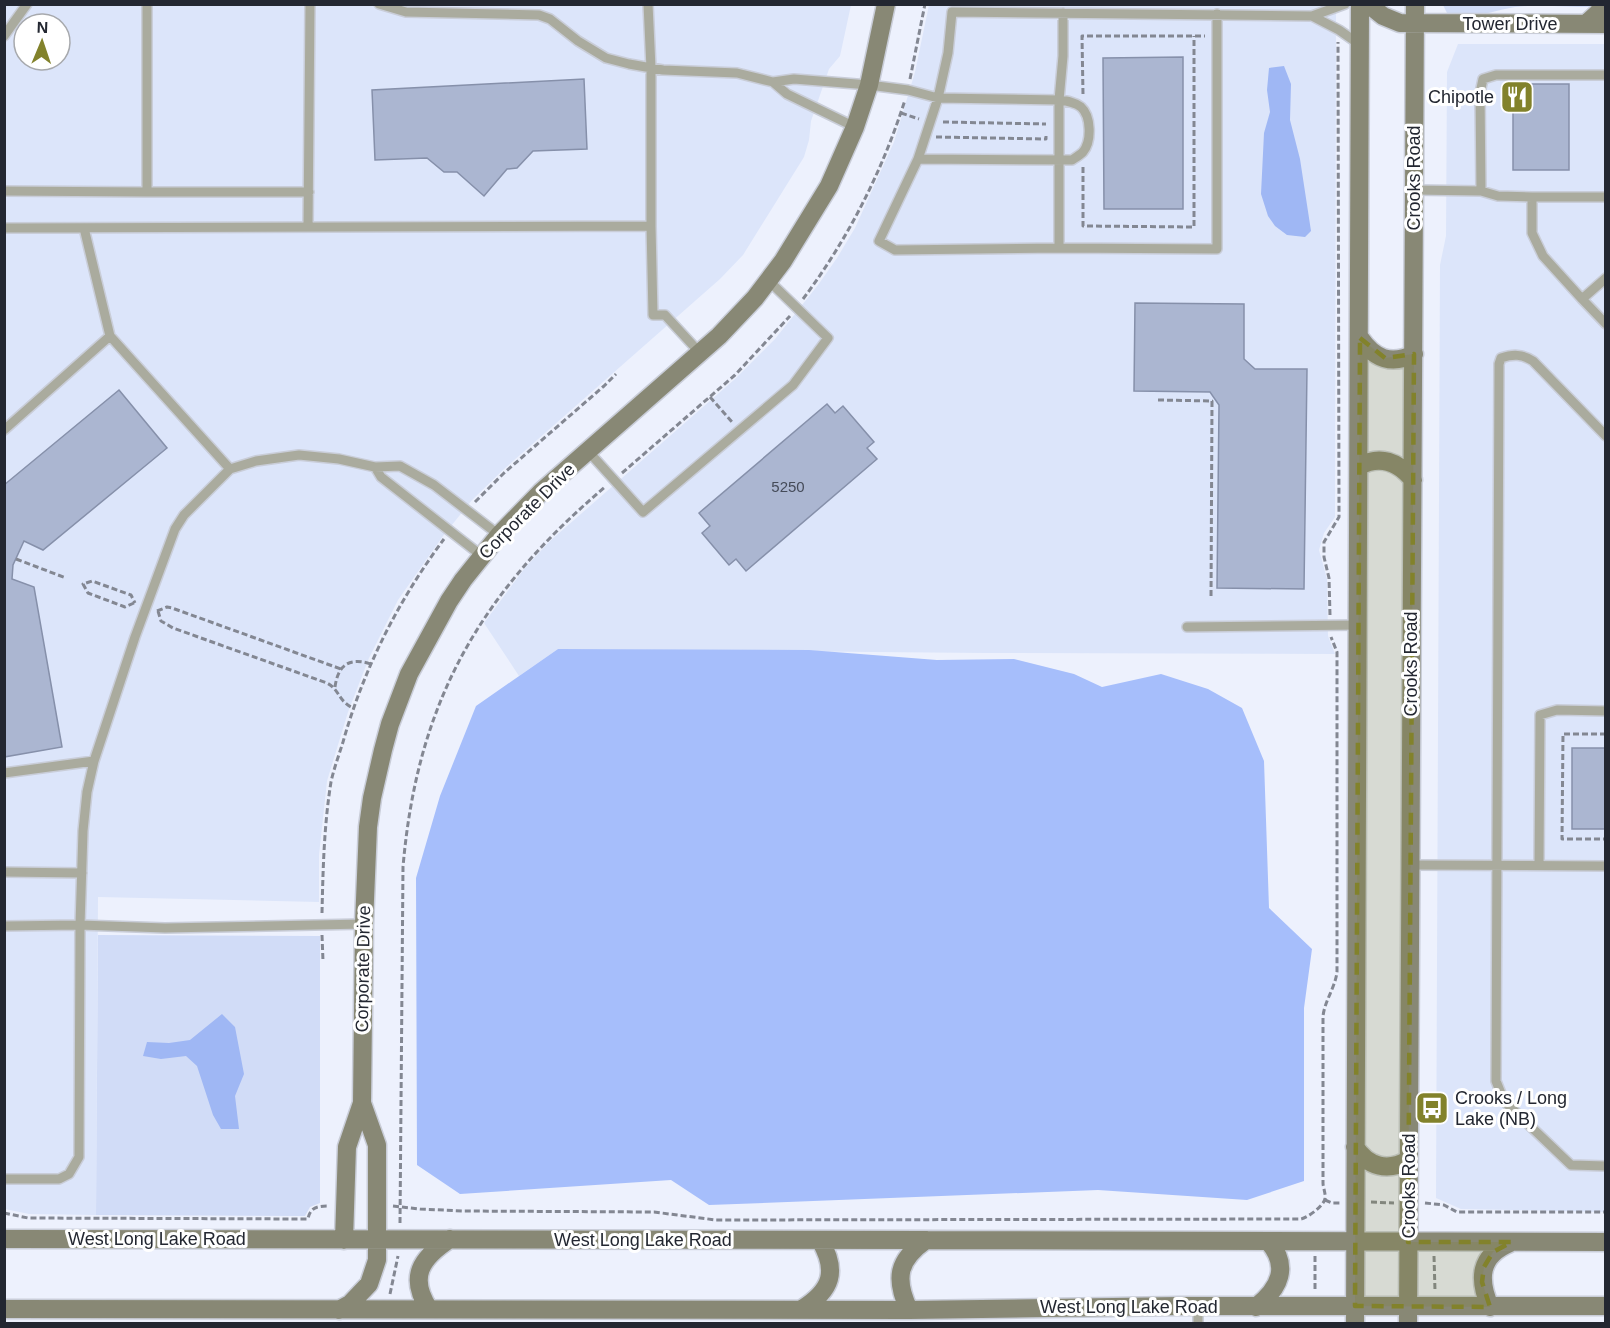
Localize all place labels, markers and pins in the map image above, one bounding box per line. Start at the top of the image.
restaurant icon: Chipotle [1499,79,1535,115]
place label: Chipotle [1428,87,1494,107]
place label: Crooks / Long Lake (NB) [1455,1088,1567,1129]
bus stop icon: Crooks / Long Lake (NB) [1414,1090,1450,1126]

